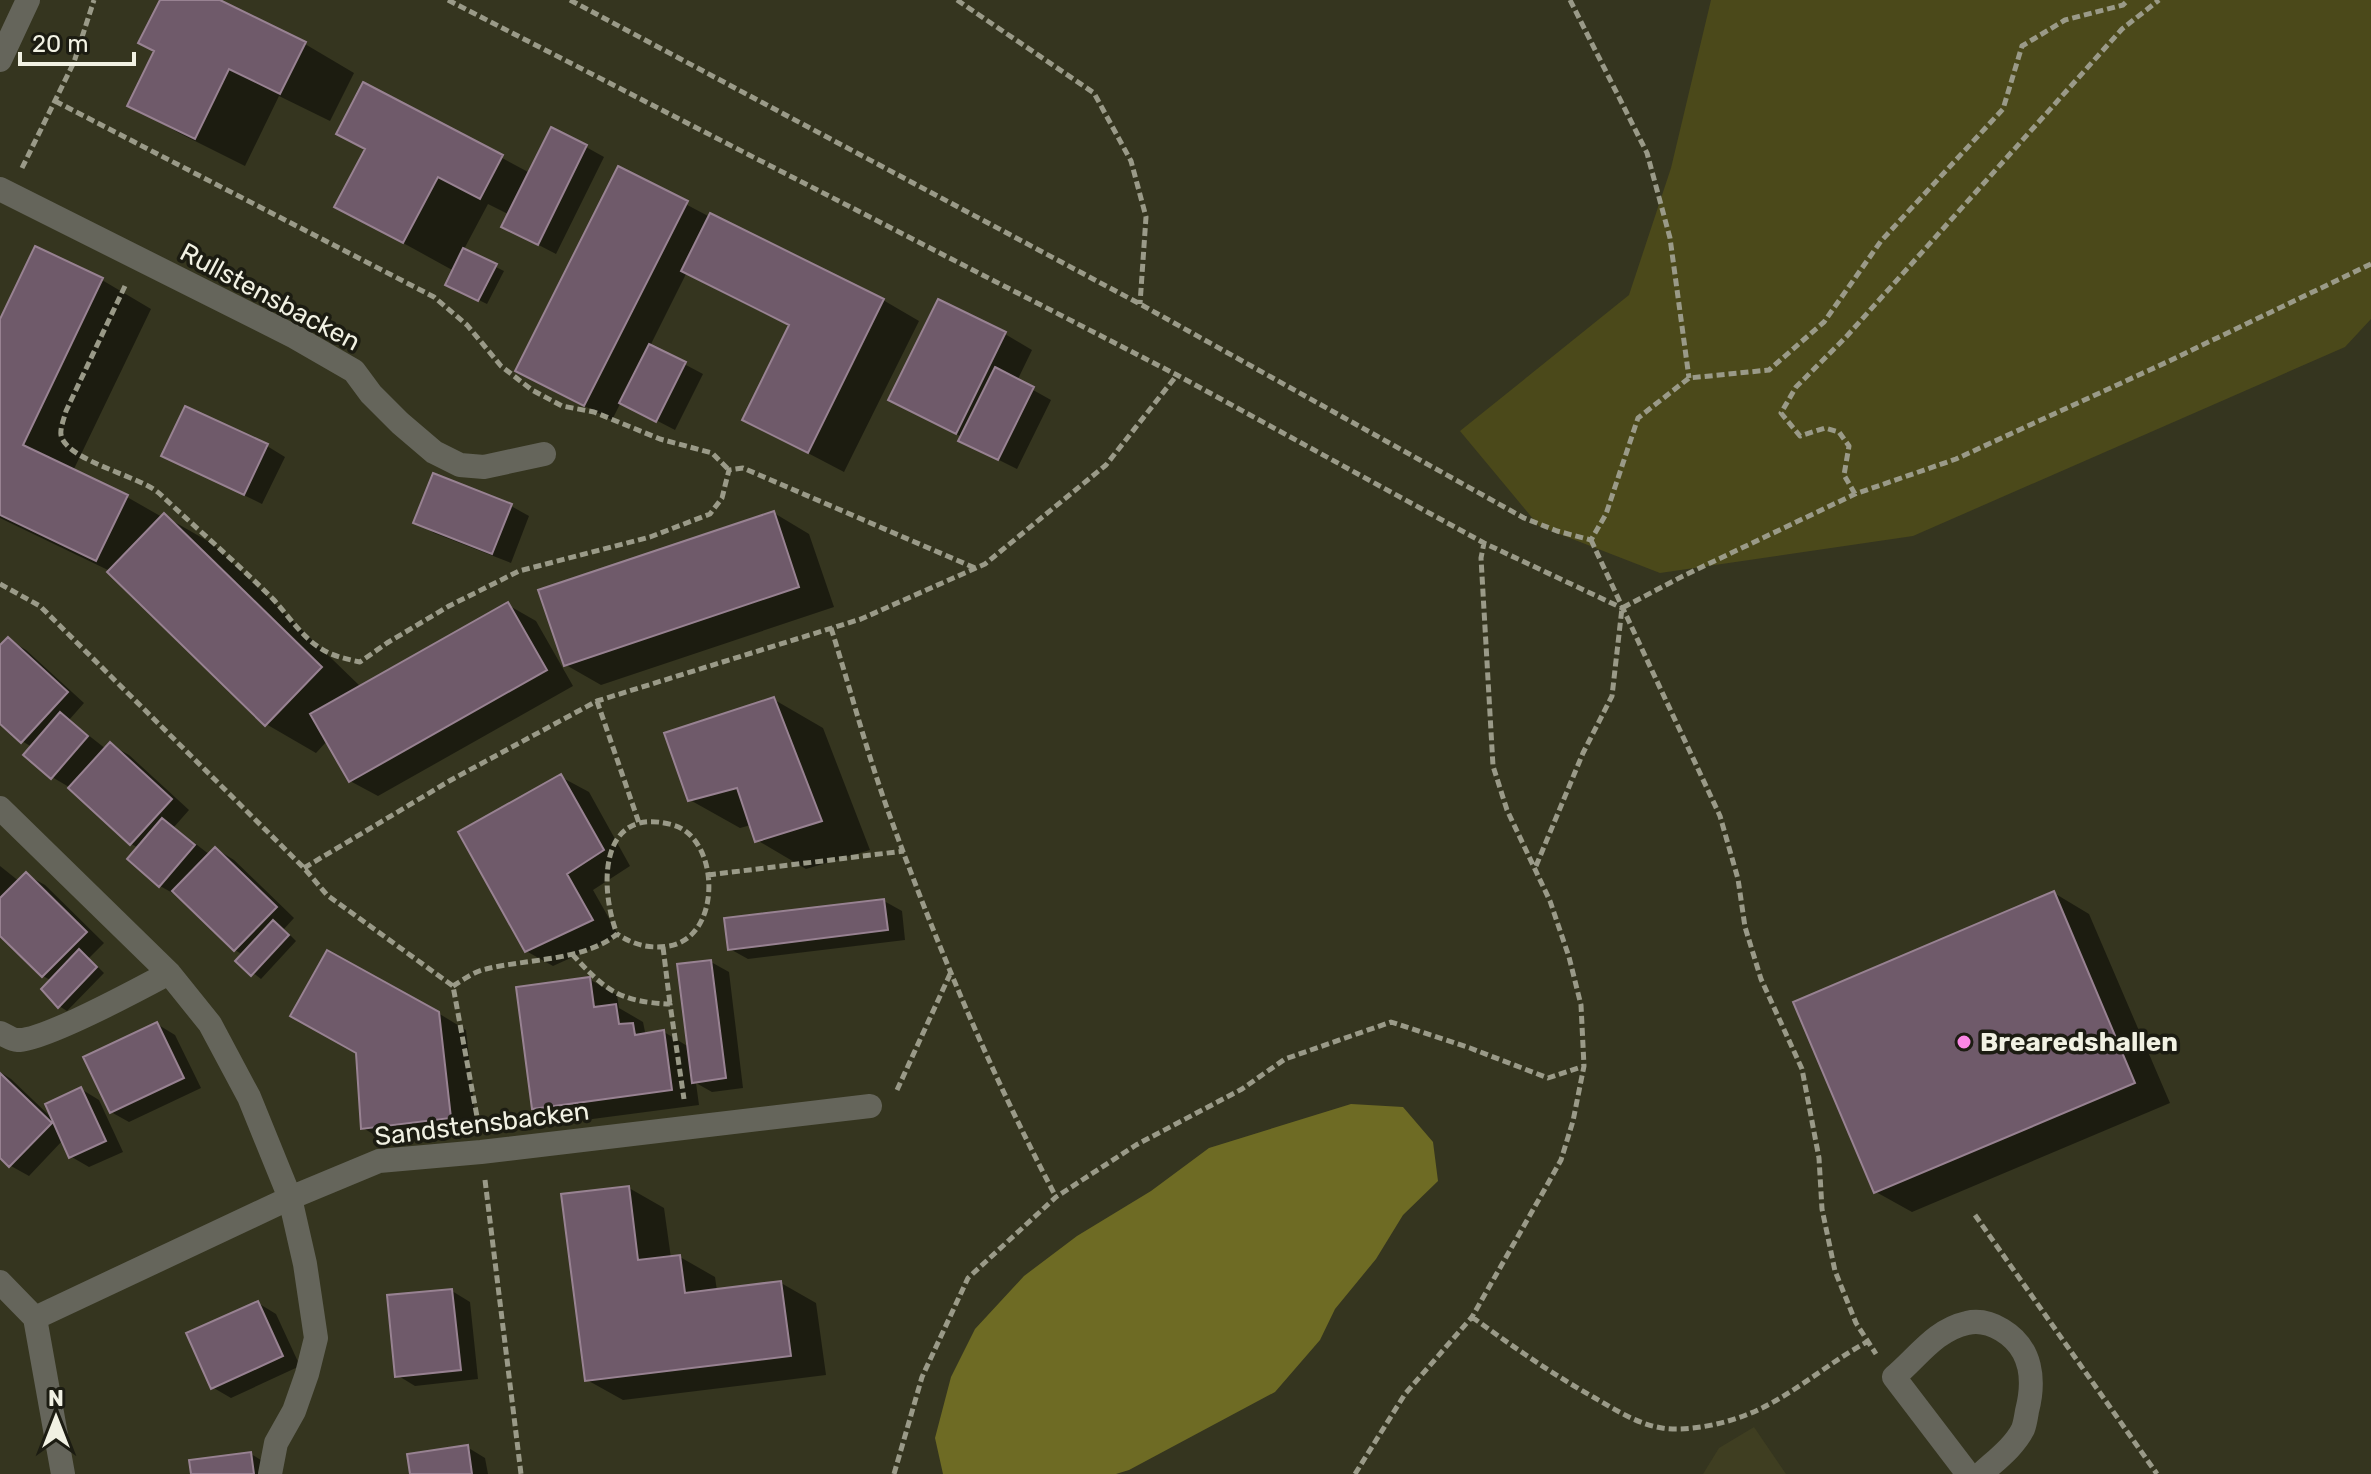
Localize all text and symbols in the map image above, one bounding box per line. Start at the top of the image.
scale bar [20,16,134,66]
text: 20 m [32,30,89,58]
street label: Rullstensbacken [175,236,365,358]
place label: Brearedshallen [1980,1027,2178,1058]
marker: Brearedshallen [1955,1033,1973,1051]
street label: Sandstensbacken [373,1095,591,1153]
north arrow [16,1378,96,1458]
text: N [48,1385,64,1412]

